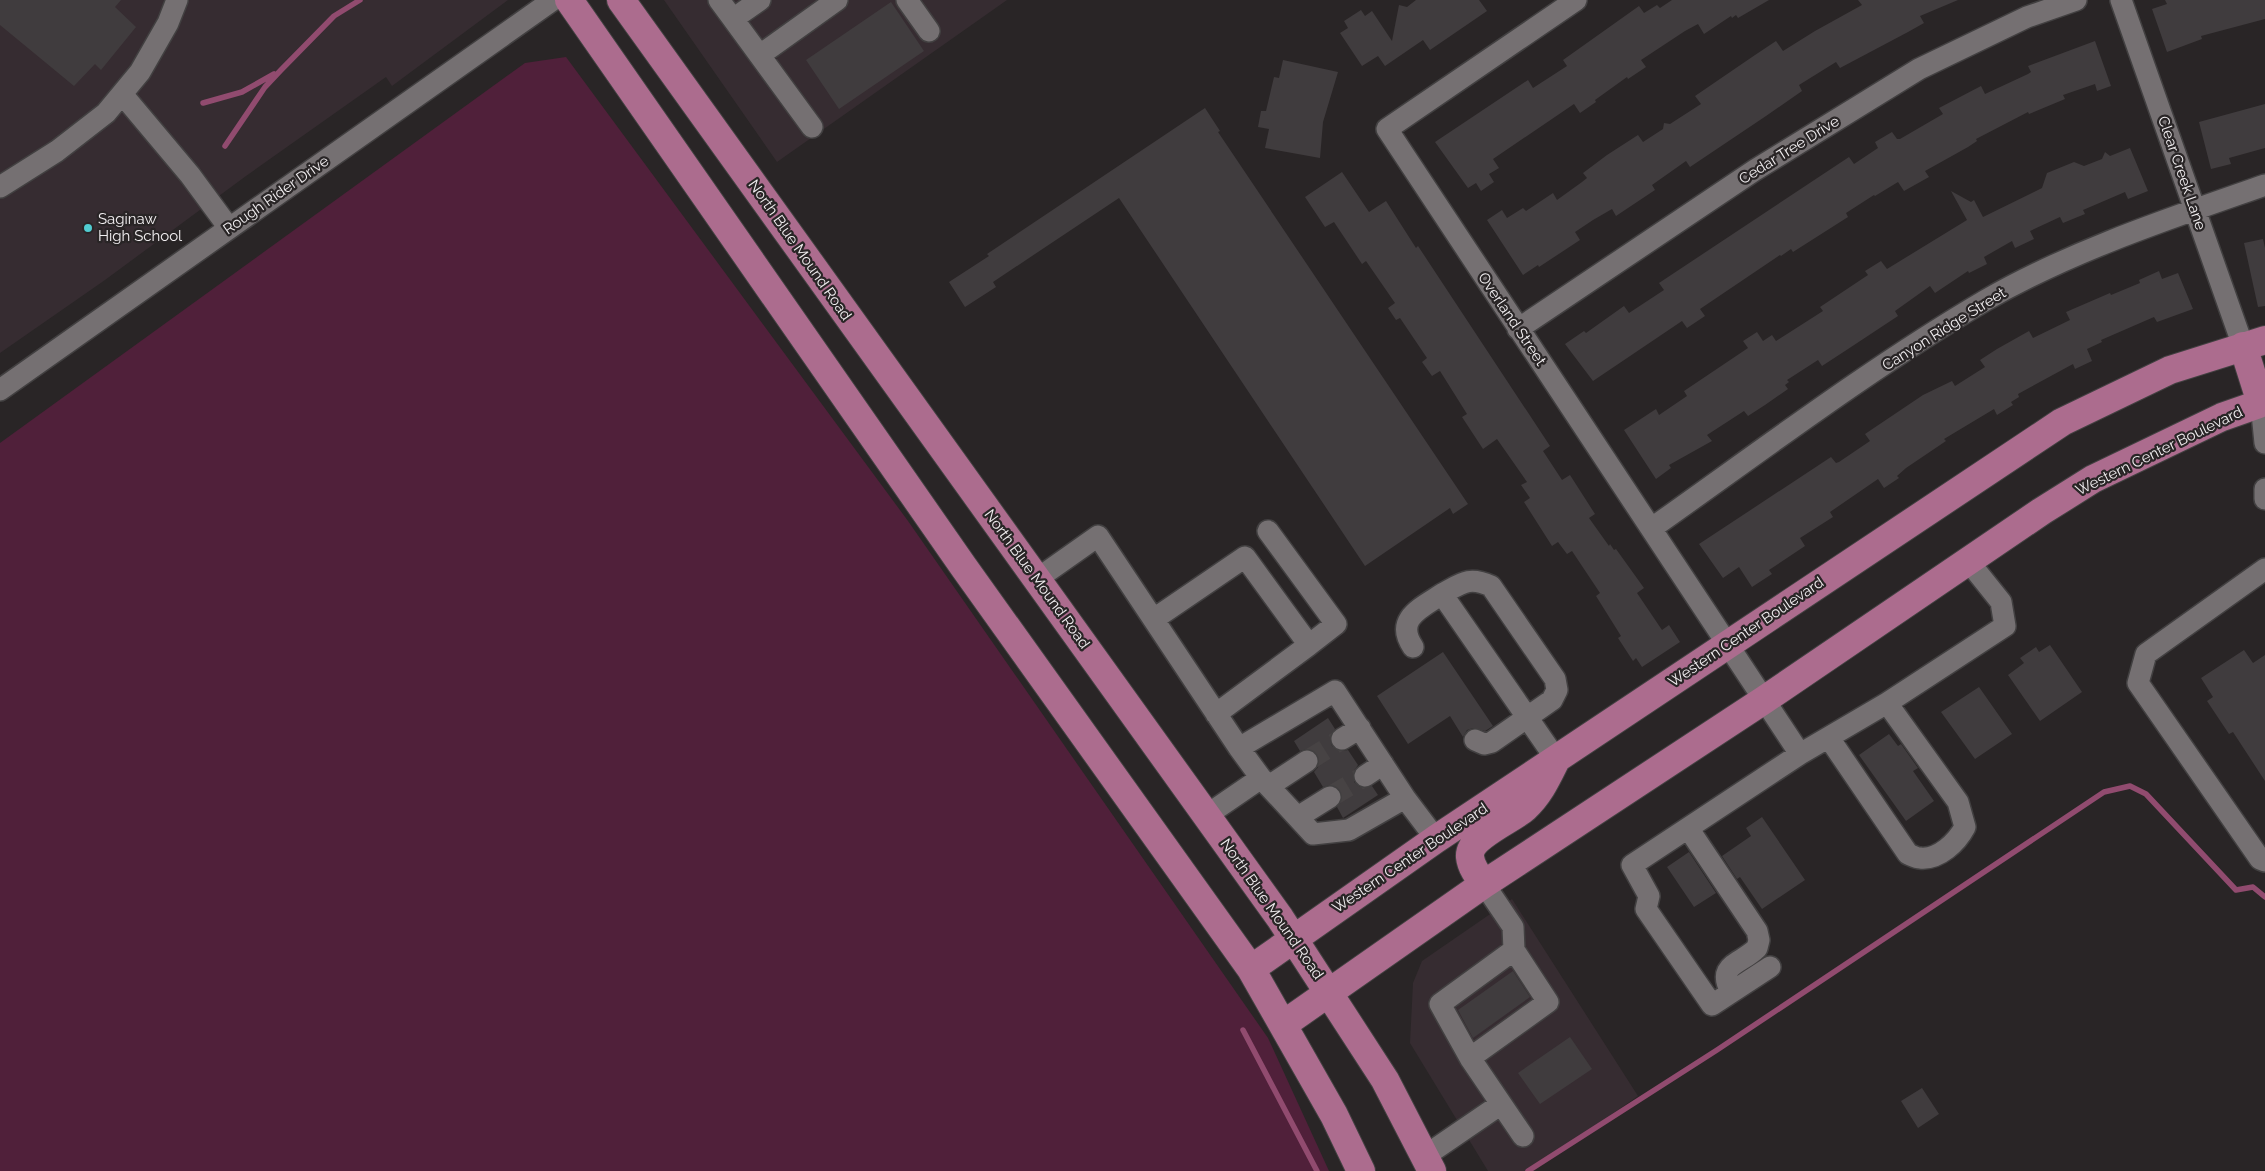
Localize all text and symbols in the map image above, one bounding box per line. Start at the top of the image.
street label: Cedar Tree Drive [1735,112,1843,188]
street label: Clear Creek Lane [2154,114,2210,232]
street label: Rough Rider Drive [220,152,332,238]
street label: North Blue Mound Road [745,176,855,324]
place label: Saginaw High School [98,210,183,245]
marker: Saginaw High School [82,222,94,234]
street label: Overland Street [1474,269,1550,369]
street label: Canyon Ridge Street [1879,284,2009,374]
street label: Western Center Boulevard [2073,403,2245,499]
street label: North Blue Mound Road [980,506,1094,652]
street label: Western Center Boulevard [1665,573,1827,691]
street label: Western Center Boulevard [1329,799,1491,917]
street label: North Blue Mound Road [1217,835,1327,983]

